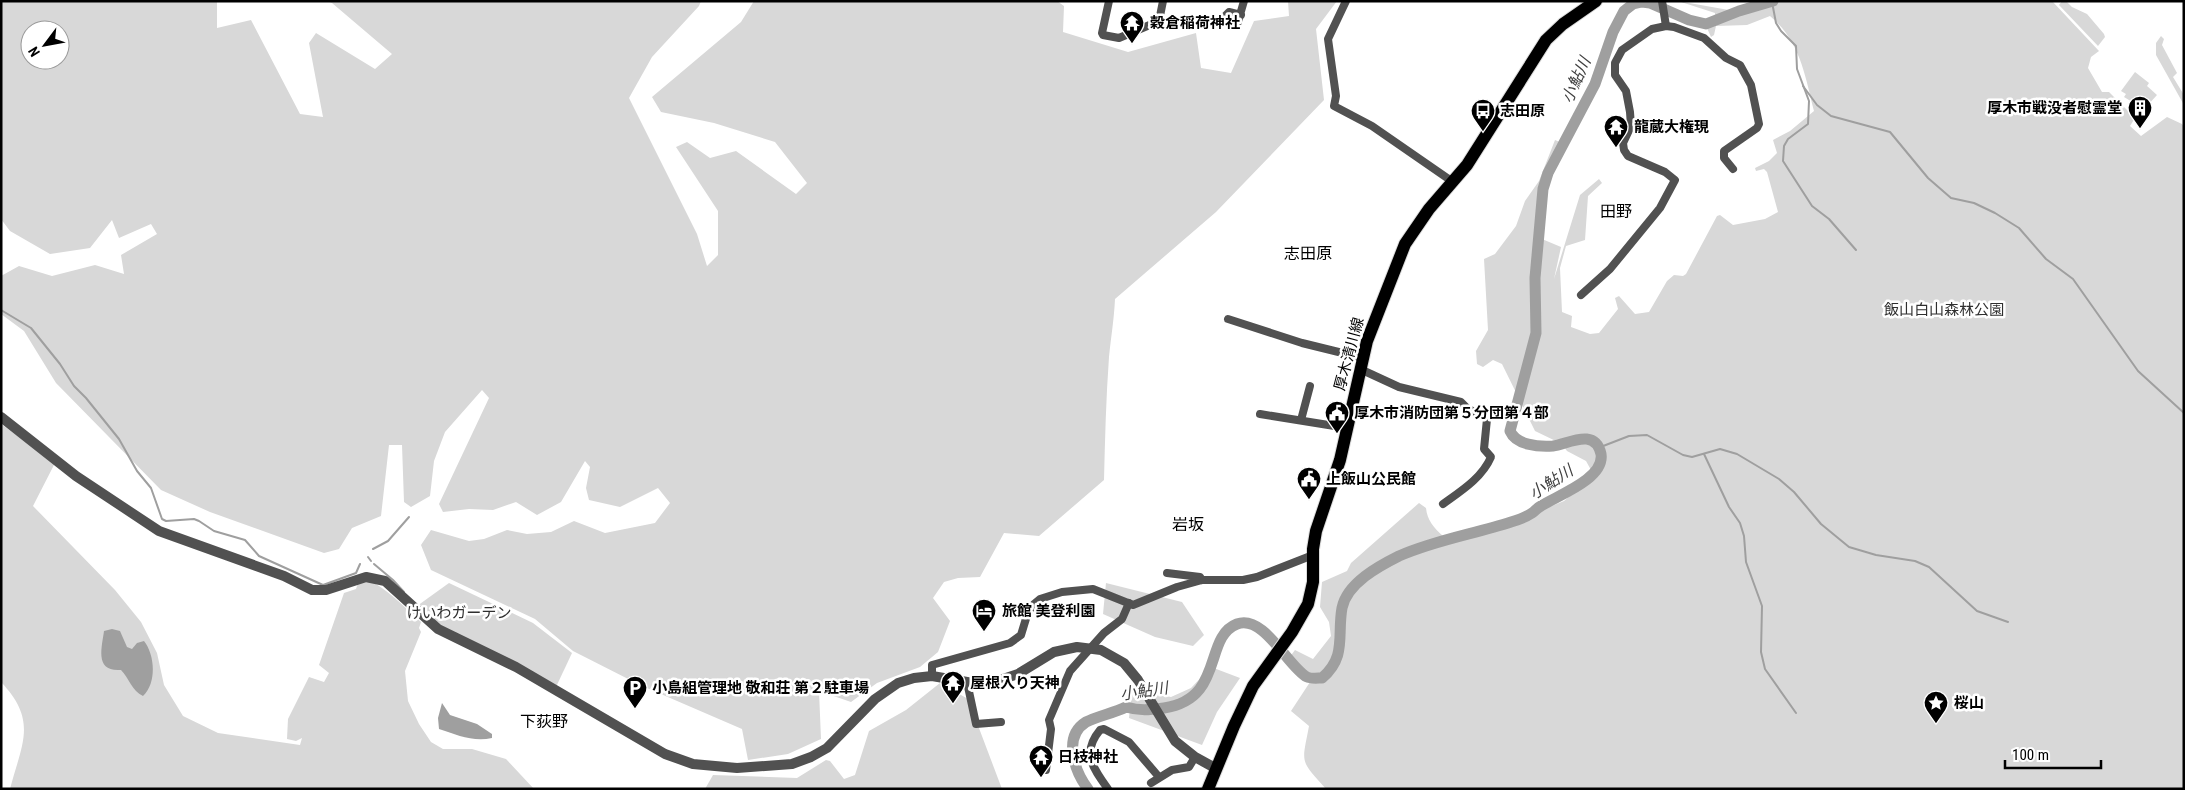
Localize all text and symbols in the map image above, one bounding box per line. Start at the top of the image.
temple icon: 穀倉稲荷神社 [1119,10,1145,44]
place label: 穀倉稲荷神社 [1150,14,1240,32]
north arrow [20,20,70,70]
text: N [25,44,43,60]
water label: 小鮎川 [1558,52,1595,106]
building icon: 厚木市戦没者慰霊堂 [2127,95,2153,129]
bus stop icon: 志田原 [1470,98,1496,132]
place label: 厚木市戦没者慰霊堂 [1987,99,2122,117]
place label: 志田原 [1500,102,1545,120]
temple icon: 龍蔵大権現 [1603,114,1629,148]
place label: 龍蔵大権現 [1634,118,1709,136]
district label: 田野 [1600,202,1632,221]
district label: 志田原 [1284,244,1332,263]
park label: 飯山白山森林公園 [1884,301,2004,319]
street label: 厚木清川線 [1331,315,1367,393]
public building icon: 厚木市消防団第５分団第４部 [1324,400,1350,434]
place label: 厚木市消防団第５分団第４部 [1354,404,1549,422]
water label: 小鮎川 [1526,460,1578,503]
public building icon: 上飯山公民館 [1296,466,1322,500]
place label: 上飯山公民館 [1326,470,1416,488]
district label: 岩坂 [1172,515,1204,534]
hotel icon: 旅館 美登利園 [971,598,997,632]
place label: 旅館 美登利園 [1002,602,1095,620]
park label: けいわガーデン [406,604,512,622]
temple icon: 屋根入り天神 [940,670,966,704]
place label: 屋根入り天神 [970,674,1060,692]
parking icon: 小島組管理地 敬和荘 第２駐車場 [622,675,648,709]
water label: 小鮎川 [1119,678,1171,704]
place label: 小島組管理地 敬和荘 第２駐車場 [652,679,869,697]
place icon: 桜山 [1923,690,1949,724]
place label: 桜山 [1954,694,1984,712]
district label: 下荻野 [520,712,568,731]
scale bar [2005,738,2101,770]
temple icon: 日枝神社 [1028,744,1054,778]
text: 100 m [2012,746,2049,764]
place label: 日枝神社 [1058,748,1118,766]

